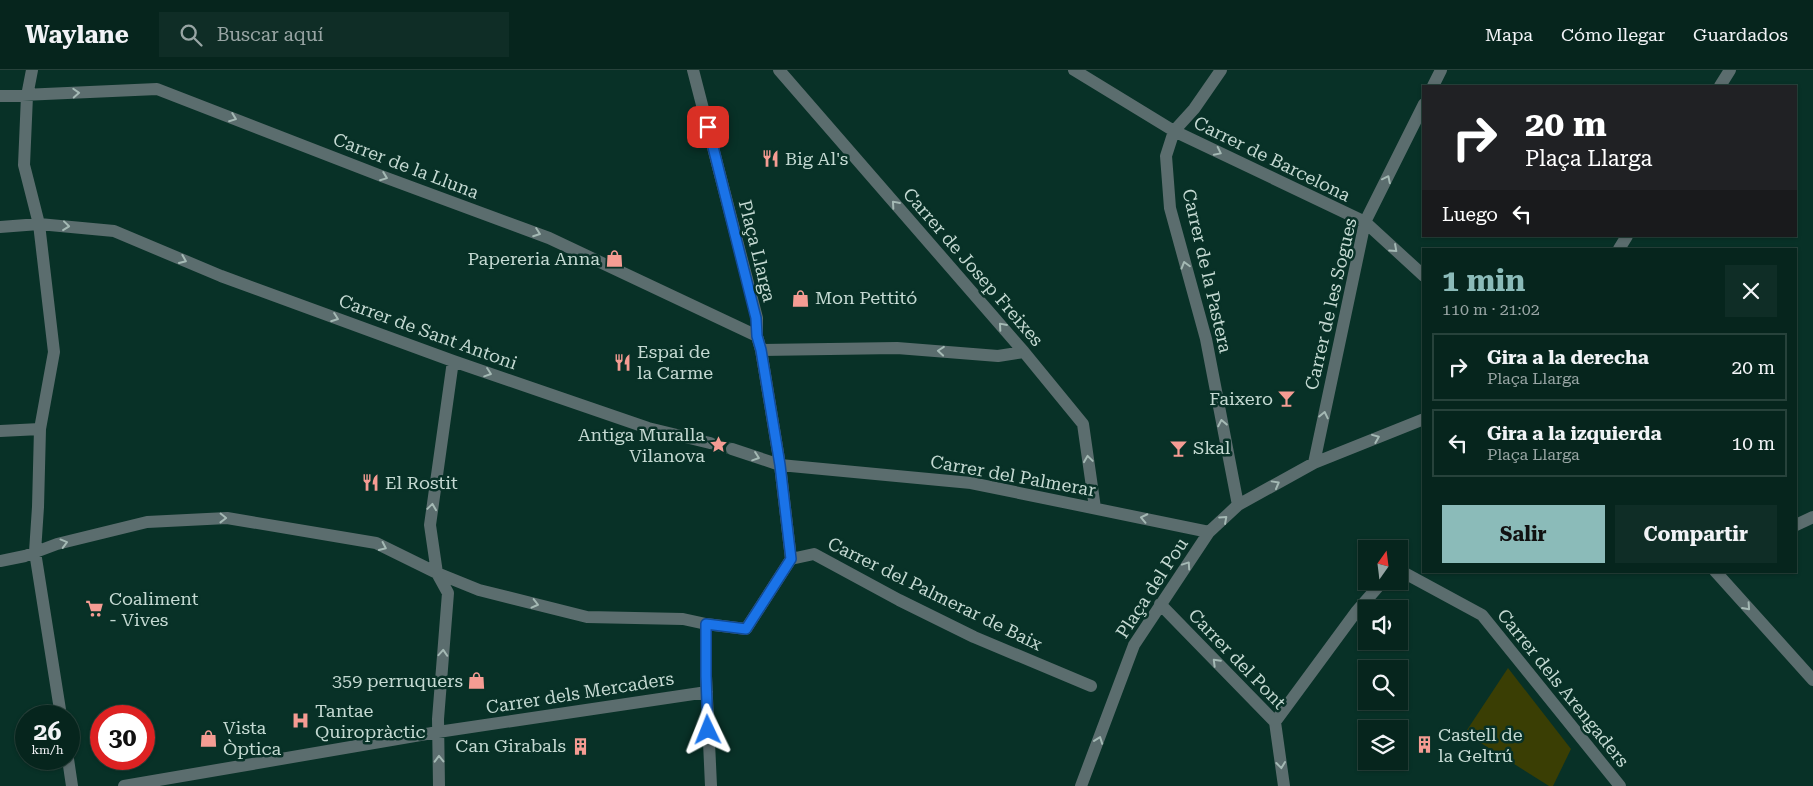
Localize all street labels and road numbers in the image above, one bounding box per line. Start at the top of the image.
street label: Carrer de Barcelona [1190,111,1354,206]
street label: Carrer de la Lluna [330,128,482,203]
street label: Carrer de Josep Freixes [899,183,1048,350]
street label: Carrer de la Pastera [1178,187,1237,355]
street label: Plaça Llarga [735,198,780,304]
street label: Carrer de les Sogues [1300,216,1361,392]
street label: Carrer de Sant Antoni [336,289,520,374]
street label: Carrer del Palmerar [929,451,1097,500]
street label: Carrer del Palmerar de Baix [825,532,1046,655]
street label: Plaça del Pou [1111,533,1192,642]
street label: Carrer del Pont [1184,604,1291,713]
street label: Carrer dels Arengaders [1493,604,1634,771]
street label: Carrer dels Mercaders [484,667,675,718]

